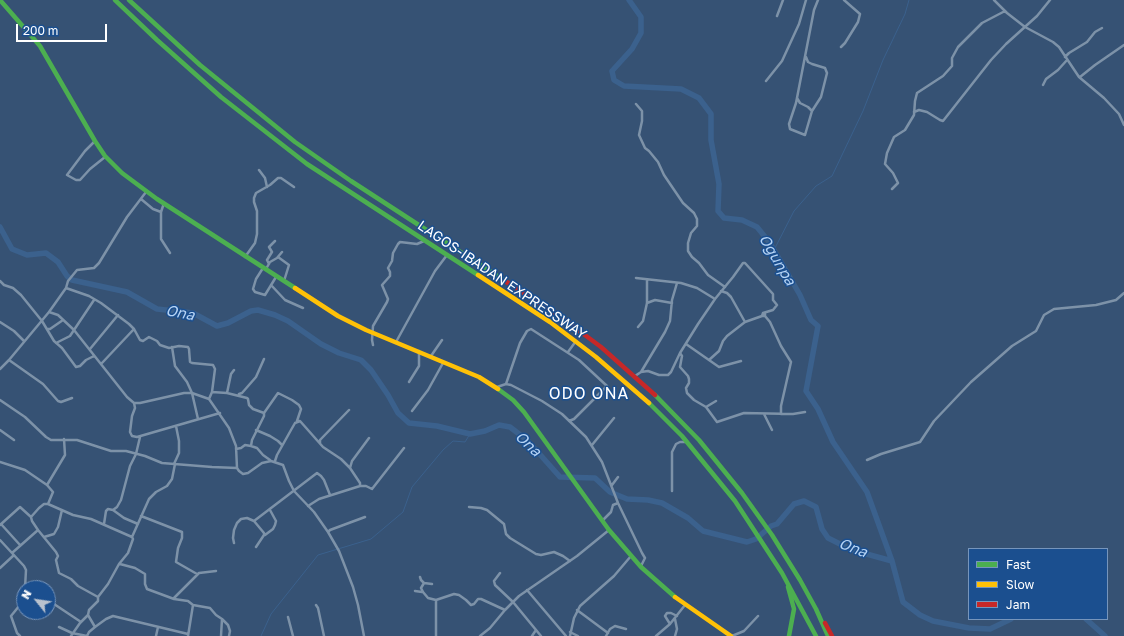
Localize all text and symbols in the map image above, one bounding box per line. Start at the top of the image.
scale bar [18,16,109,42]
text: 200 m [23,23,58,38]
street label: LAGOS-IBADAN EXPRESSWAY [414,217,590,343]
water label: Ogunpa [755,231,799,289]
water label: Ona [164,301,196,325]
district label: ODO ONA [549,384,629,404]
water label: Ona [511,428,545,460]
water label: Ona [836,534,870,562]
legend [968,548,1108,620]
text: Fast [1006,557,1031,572]
text: Slow [1006,577,1034,592]
north arrow [16,580,56,620]
text: N [18,587,34,601]
text: Jam [1006,597,1030,612]

